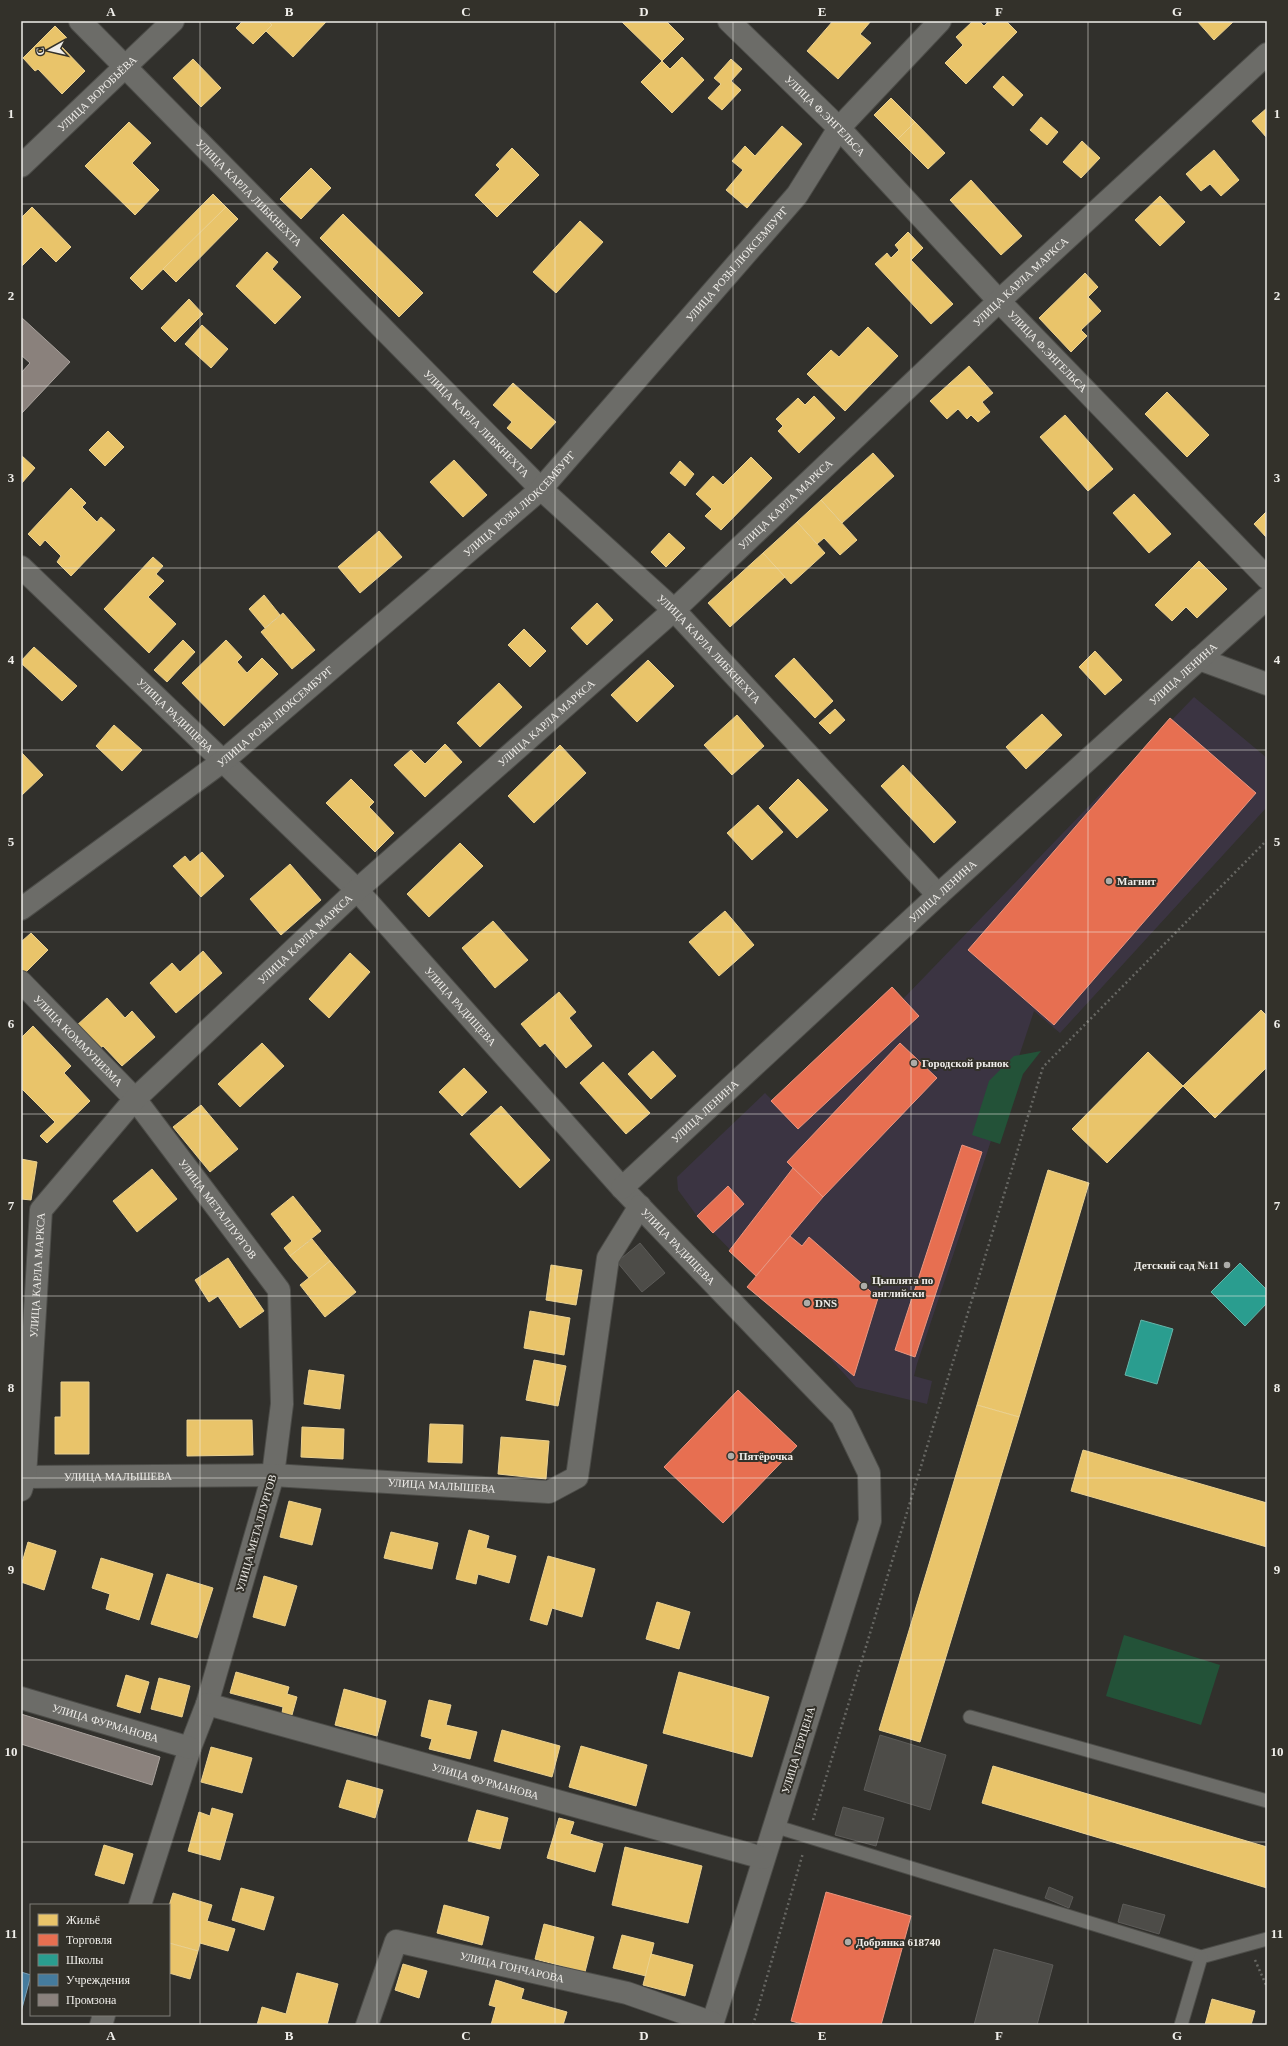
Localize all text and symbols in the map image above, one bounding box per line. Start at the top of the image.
text: A [106,4,116,19]
text: B [285,4,294,19]
text: C [461,4,471,19]
text: D [639,4,649,19]
text: E [818,4,826,19]
text: F [995,4,1003,19]
text: G [1172,4,1182,19]
north arrow [30,30,70,70]
text: С [34,47,47,56]
street label: УЛИЦА ВОРОБЬЁВА [55,53,139,134]
street label: УЛИЦА Ф.ЭНГЕЛЬСА [783,73,868,158]
text: 1 [8,106,14,121]
text: 1 [1274,106,1280,121]
street label: УЛИЦА КАРЛА ЛИБКНЕХТА [194,137,304,249]
street label: УЛИЦА РОЗЫ ЛЮКСЕМБУРГ [683,204,790,324]
street label: УЛИЦА КАРЛА МАРКСА [971,234,1071,328]
text: 2 [8,288,14,303]
text: 2 [1274,288,1280,303]
street label: УЛИЦА Ф.ЭНГЕЛЬСА [1006,308,1090,394]
street label: УЛИЦА КАРЛА ЛИБКНЕХТА [421,368,532,480]
street label: УЛИЦА РОЗЫ ЛЮКСЕМБУРГ [461,449,577,559]
street label: УЛИЦА КАРЛА МАРКСА [736,457,835,552]
text: 3 [8,470,15,485]
text: 3 [1274,470,1281,485]
street label: УЛИЦА КАРЛА ЛИБКНЕХТА [655,592,763,706]
street label: УЛИЦА ЛЕНИНА [1147,640,1219,707]
text: 4 [8,652,15,667]
text: 4 [1274,652,1281,667]
street label: УЛИЦА РОЗЫ ЛЮКСЕМБУРГ [215,664,336,769]
street label: УЛИЦА РАДИЩЕВА [135,676,216,755]
street label: УЛИЦА КАРЛА МАРКСА [495,677,597,769]
text: 5 [8,834,15,849]
text: 5 [1274,834,1281,849]
street label: УЛИЦА ЛЕНИНА [907,857,979,925]
place label: Магнит [1117,875,1157,887]
marker: Магнит [1104,876,1114,886]
street label: УЛИЦА КАРЛА МАРКСА [255,892,355,986]
street label: УЛИЦА РАДИЩЕВА [422,965,499,1048]
street label: УЛИЦА КОММУНИЗМА [31,993,125,1089]
text: 6 [8,1016,15,1031]
text: 6 [1274,1016,1281,1031]
place label: Городской рынок [922,1057,1010,1069]
marker: Городской рынок [909,1058,919,1068]
street label: УЛИЦА ЛЕНИНА [669,1077,741,1145]
street label: УЛИЦА МЕТАЛЛУРГОВ [176,1157,259,1261]
text: 7 [8,1198,15,1213]
text: 7 [1274,1198,1281,1213]
street label: УЛИЦА РАДИЩЕВА [639,1206,718,1287]
street label: УЛИЦА КАРЛА МАРКСА [27,1212,47,1338]
place label: Детский сад №11 [1134,1259,1219,1271]
marker: Детский сад №11 [1222,1260,1232,1270]
place label: Цыплята по английски [872,1274,934,1299]
marker: Цыплята по английски [859,1281,869,1291]
place label: DNS [815,1297,837,1309]
marker: DNS [802,1298,812,1308]
text: 8 [8,1380,15,1395]
text: 8 [1274,1380,1281,1395]
place label: Пятёрочка [739,1450,794,1462]
marker: Пятёрочка [726,1451,736,1461]
street label: УЛИЦА МАЛЫШЕВА [64,1470,172,1483]
street label: УЛИЦА МЕТАЛЛУРГОВ [234,1473,278,1593]
street label: УЛИЦА МАЛЫШЕВА [387,1476,496,1495]
text: 9 [8,1562,15,1577]
text: 9 [1274,1562,1281,1577]
street label: УЛИЦА ФУРМАНОВА [51,1702,160,1744]
street label: УЛИЦА ГЕРЦЕНА [779,1705,817,1795]
text: 10 [5,1744,18,1759]
text: 10 [1271,1744,1284,1759]
street label: УЛИЦА ФУРМАНОВА [431,1761,540,1802]
legend [30,1904,170,2016]
text: Жильё [66,1913,100,1927]
text: 11 [5,1926,17,1941]
text: 11 [1271,1926,1283,1941]
text: Торговля [66,1933,113,1947]
place label: Добрянка 618740 [856,1936,941,1948]
marker: Добрянка 618740 [843,1937,853,1947]
street label: УЛИЦА ГОНЧАРОВА [459,1950,566,1985]
text: Школы [66,1953,103,1967]
text: Учреждения [66,1973,130,1987]
text: Промзона [66,1993,117,2007]
text: A [106,2028,116,2043]
text: B [285,2028,294,2043]
text: C [461,2028,471,2043]
text: D [639,2028,649,2043]
text: E [818,2028,826,2043]
text: F [995,2028,1003,2043]
text: G [1172,2028,1182,2043]

